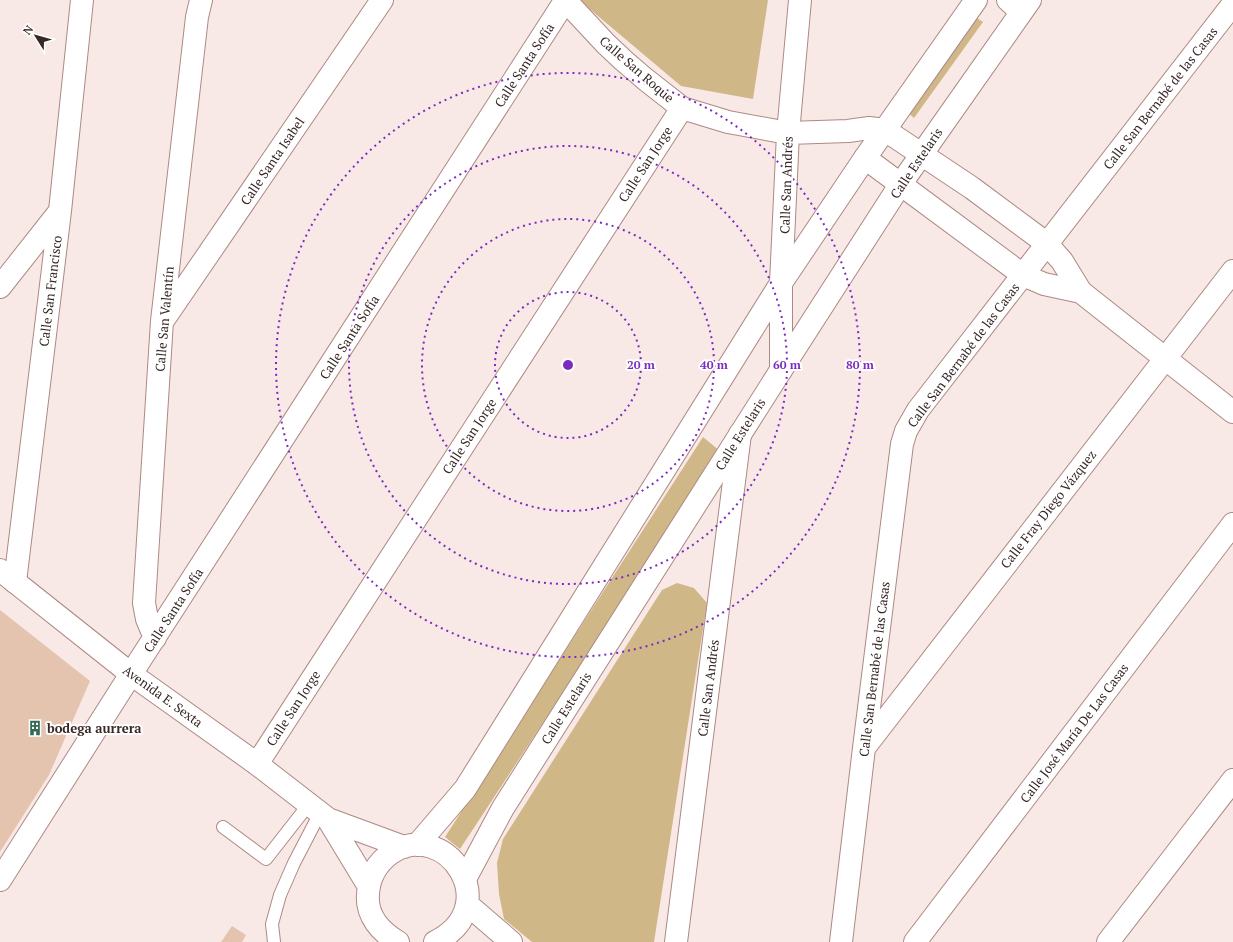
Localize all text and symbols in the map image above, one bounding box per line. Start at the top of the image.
north arrow [16,16,56,56]
street label: Calle Santa Sofía [490,19,558,111]
text: N [20,22,37,38]
street label: Calle San Bernabé de las Casas [1099,23,1221,173]
street label: Calle San Roque [596,32,678,106]
street label: Calle Santa Isabel [236,113,308,209]
street label: Calle San Jorge [614,123,676,205]
street label: Calle Estelaris [886,124,946,202]
street label: Calle San Andrés [775,136,797,234]
street label: Calle San Francisco [34,234,66,348]
street label: Calle San Valentín [150,265,178,372]
street label: Calle San Bernabé de las Casas [903,279,1023,431]
street label: Calle Santa Sofía [315,291,383,383]
text: 20 m [627,357,655,372]
text: 40 m [700,357,728,372]
text: 60 m [773,357,801,372]
text: 80 m [846,357,874,372]
centre of rings [561,358,575,372]
street label: Calle Estelaris [711,394,769,474]
street label: Calle San Jorge [438,395,500,477]
street label: Calle Fray Diego Vázquez [996,446,1100,572]
street label: Calle Santa Sofía [139,564,207,656]
street label: Calle San Bernabé de las Casas [854,580,894,758]
street label: Calle San Andrés [693,638,723,738]
street label: Calle José María De Las Casas [1016,660,1132,806]
street label: Avenida E. Sexta [119,661,207,731]
street label: Calle San Jorge [262,667,324,749]
street label: Calle Estelaris [537,668,595,748]
building icon: bodega aurrera [26,719,44,737]
place label: bodega aurrera [46,719,142,737]

